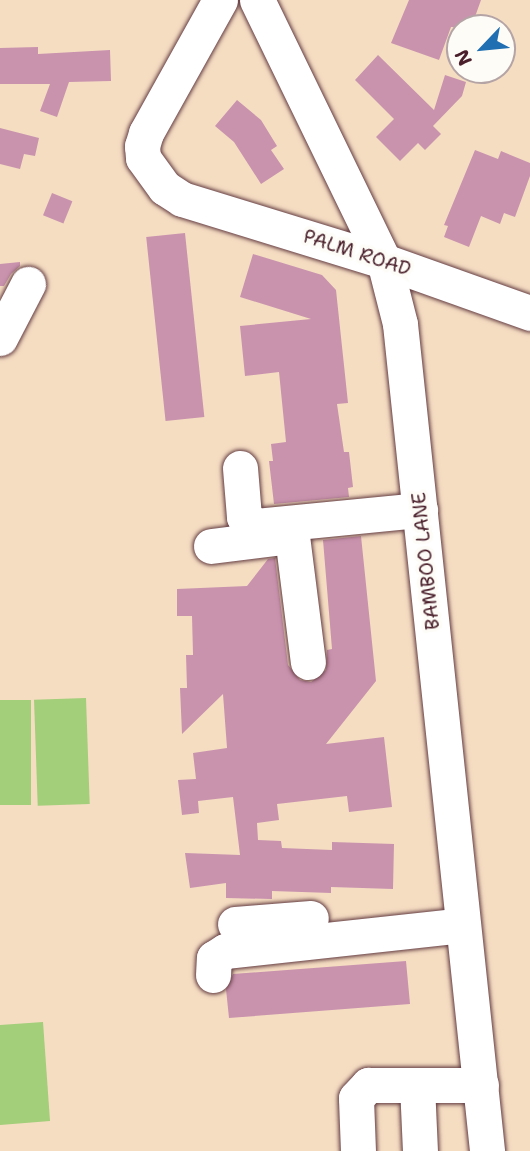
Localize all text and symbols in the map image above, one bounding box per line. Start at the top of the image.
north arrow [446,14,516,84]
text: N [449,45,478,70]
street label: PALM ROAD [300,225,414,281]
street label: BAMBOO LANE [407,491,445,631]

